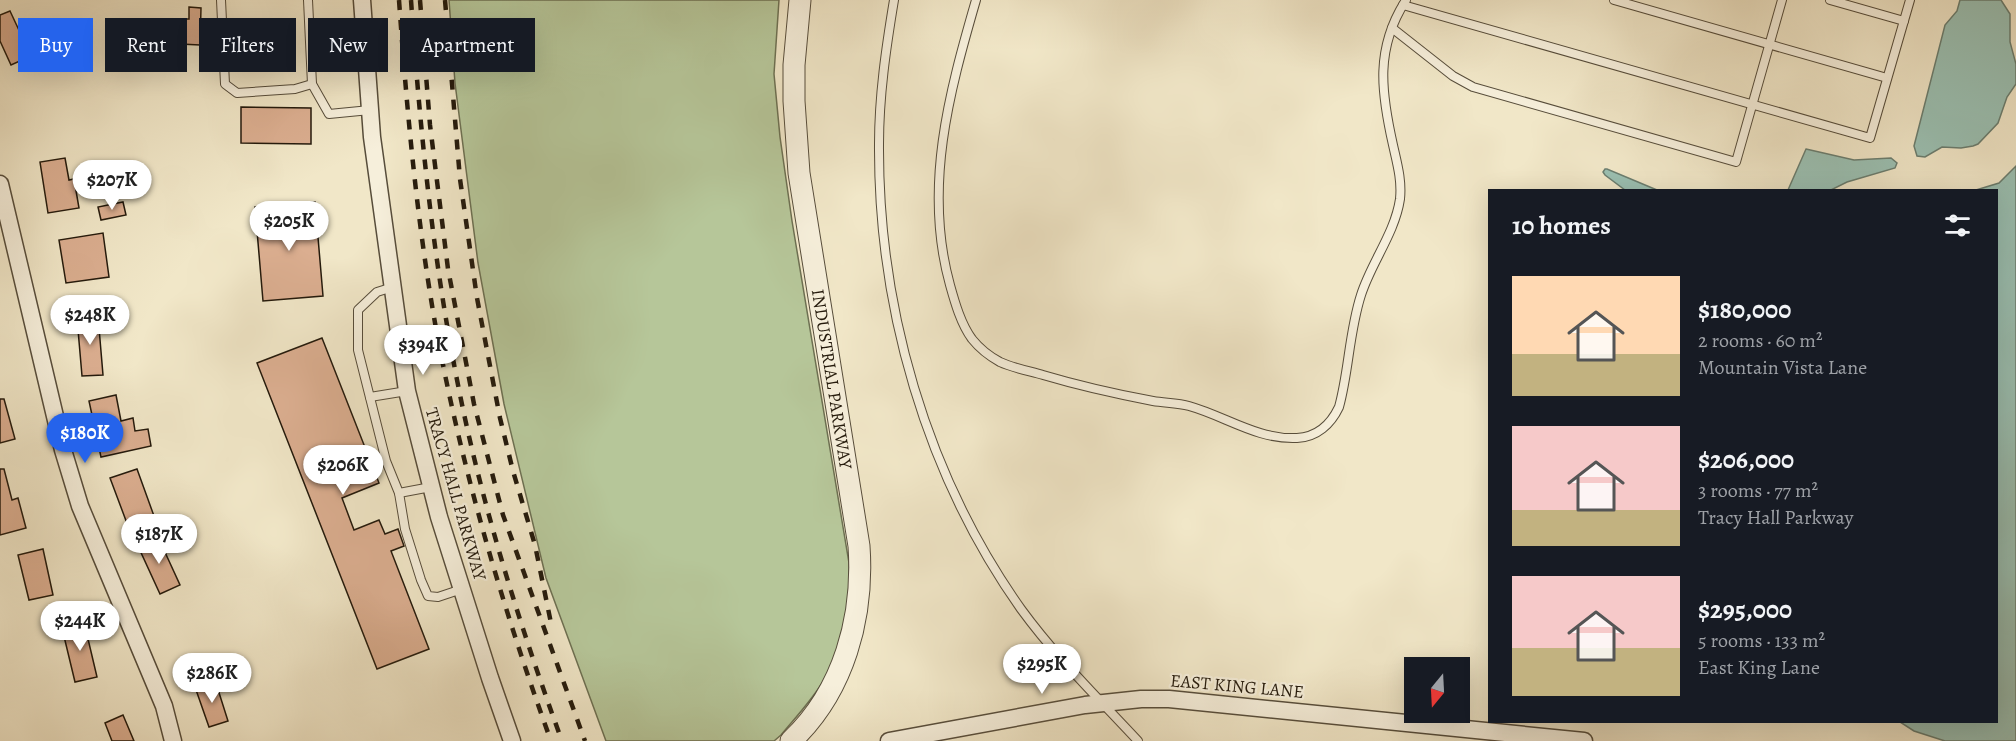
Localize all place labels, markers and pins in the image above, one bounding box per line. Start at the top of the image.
pin: $207K [70,160,154,211]
pin: $205K [247,201,331,252]
pin: $248K [48,295,132,346]
pin: $394K [381,325,465,376]
pin: $180K [43,413,127,464]
pin: $206K [301,445,385,496]
pin: $187K [117,514,201,565]
pin: $244K [38,601,122,652]
pin: $295K [1000,644,1084,695]
pin: $286K [170,653,254,704]

